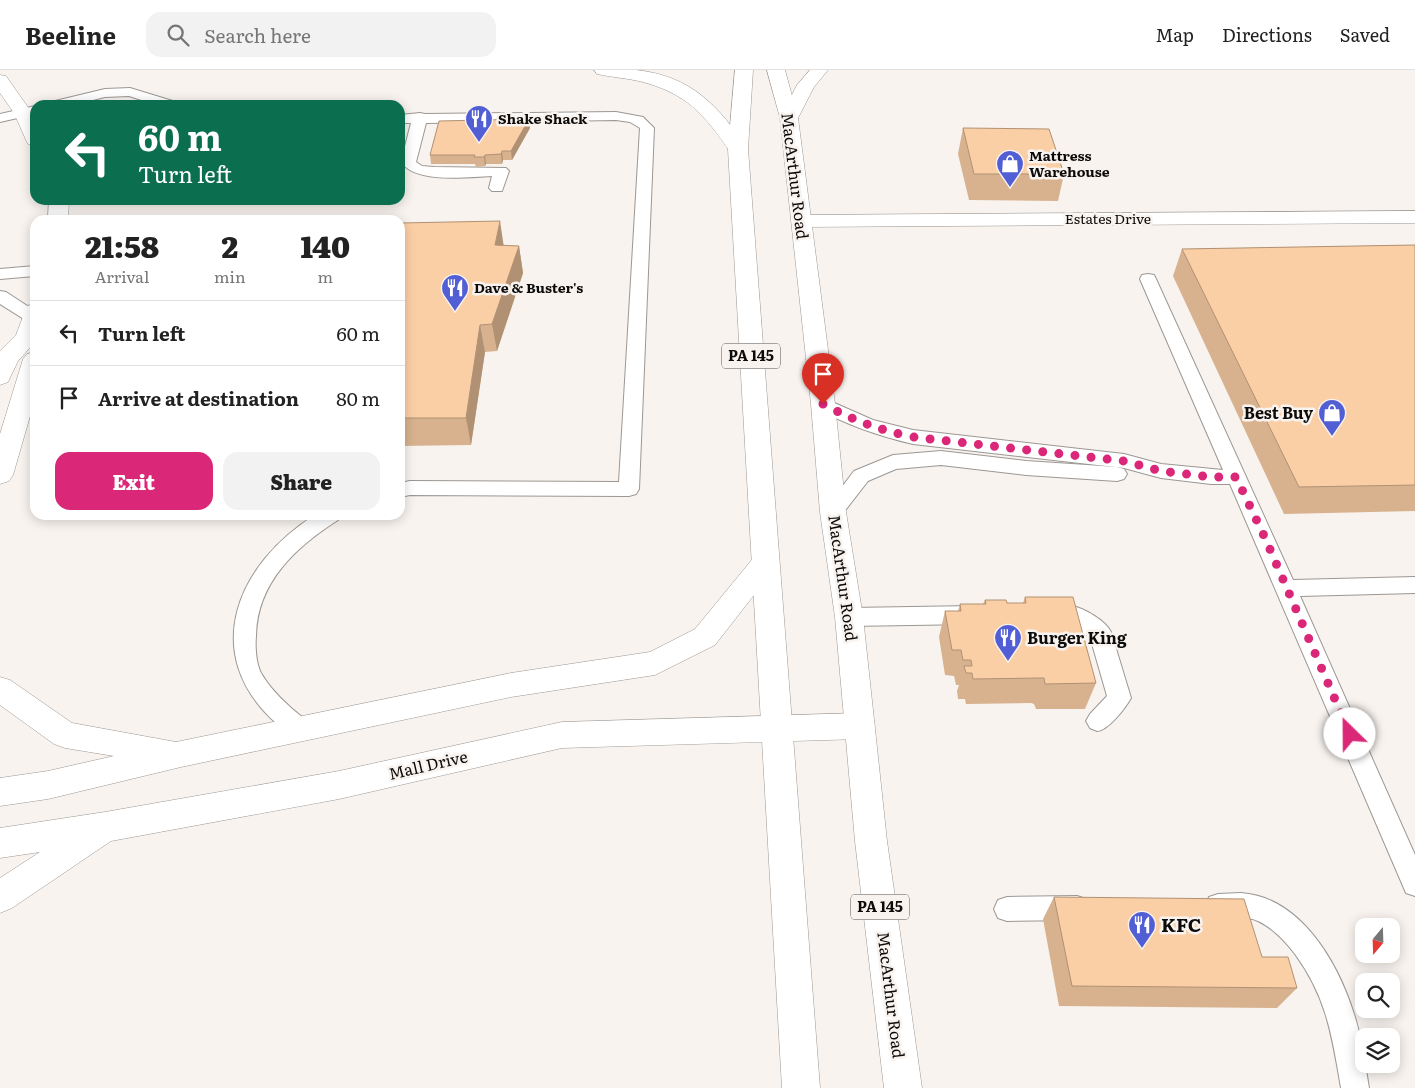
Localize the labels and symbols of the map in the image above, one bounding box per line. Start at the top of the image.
restaurant icon: Shake Shack [464,104,494,143]
place label: Shake Shack [498,108,588,128]
street label: MacArthur Road [776,111,816,241]
place label: Mattress Warehouse [1029,145,1110,181]
shop icon: Mattress Warehouse [995,149,1025,188]
street label: Estates Drive [1065,208,1151,228]
restaurant icon: Dave & Buster's [440,273,470,312]
place label: Dave & Buster's [474,277,583,297]
road number: PA 145 [722,344,780,368]
pin [802,353,844,404]
shop icon: Best Buy [1317,398,1347,437]
place label: Best Buy [1244,400,1313,424]
street label: MacArthur Road [823,513,865,643]
restaurant icon: Burger King [993,623,1023,662]
place label: Burger King [1027,625,1127,649]
position arrow [1323,707,1375,759]
street label: Mall Drive [386,743,470,785]
road number: PA 145 [851,894,909,920]
restaurant icon: KFC [1127,910,1157,949]
place label: KFC [1161,910,1201,938]
north arrow [1355,918,1400,962]
street label: MacArthur Road [872,930,912,1060]

